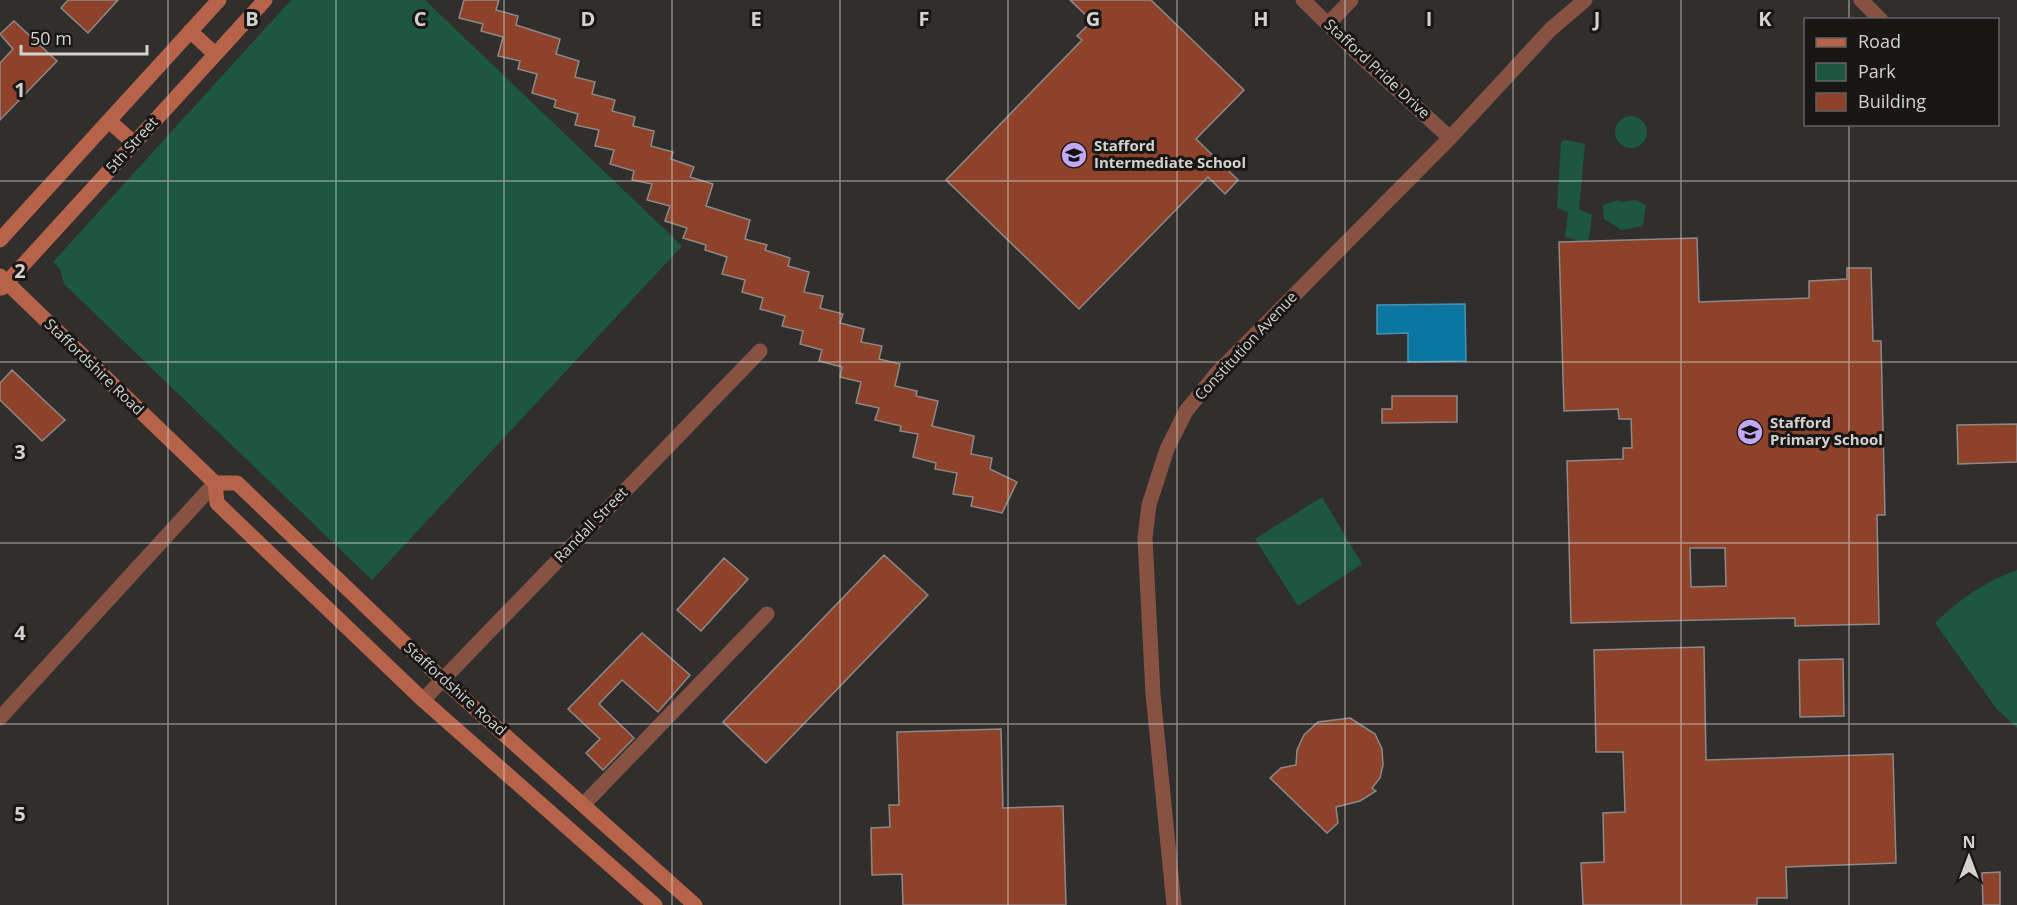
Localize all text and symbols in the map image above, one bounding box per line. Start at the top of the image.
text: B [245,5,259,32]
text: C [414,5,427,32]
text: D [581,5,595,32]
text: E [750,5,762,32]
text: F [919,5,929,32]
text: G [1086,5,1100,32]
text: H [1253,5,1269,32]
text: I [1426,5,1432,32]
text: J [1592,5,1600,32]
text: K [1758,5,1772,32]
street label: Stafford Pride Drive [1321,14,1435,122]
scale bar [21,18,147,56]
legend [1804,18,1999,126]
text: 50 m [30,26,72,50]
text: Road [1858,29,1901,53]
text: Park [1858,59,1896,83]
text: 1 [14,76,26,103]
text: Building [1858,89,1926,113]
street label: 5th Street [101,112,162,177]
place label: Stafford Intermediate School [1094,135,1246,172]
school or university icon: Stafford Intermediate School [1059,140,1089,170]
text: 2 [14,257,26,284]
street label: Constitution Avenue [1190,287,1301,404]
street label: Staffordshire Road [41,314,149,419]
place label: Stafford Primary School [1770,412,1883,449]
school or university icon: Stafford Primary School [1735,417,1765,447]
text: 3 [14,438,26,465]
street label: Randall Street [549,482,631,566]
text: 4 [14,619,26,646]
street label: Staffordshire Road [400,637,511,739]
text: 5 [14,800,26,827]
north arrow [1939,827,1999,887]
text: N [1962,831,1976,853]

